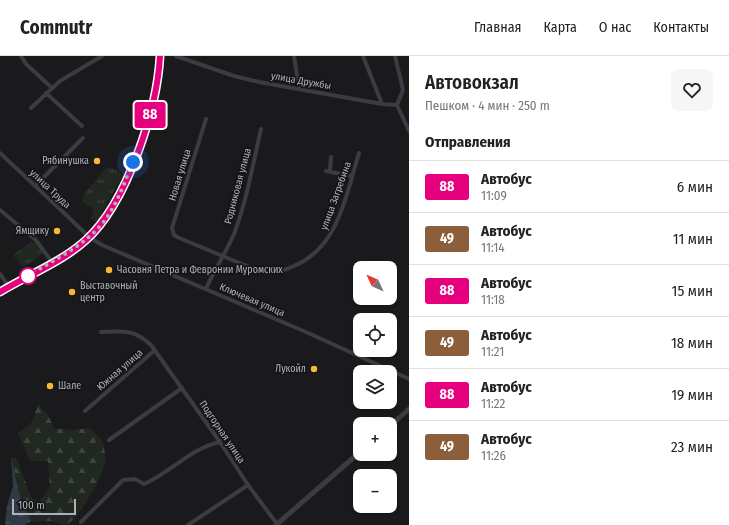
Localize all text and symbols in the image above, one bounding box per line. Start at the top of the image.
text: Commutr [20,16,92,39]
text: Главная [474,19,521,36]
text: Карта [543,19,577,36]
text: О нас [599,19,631,36]
text: Контакты [653,19,709,36]
button: heart [671,69,713,111]
street label: улица Дружбы [270,70,332,92]
text: Автовокзал [425,71,519,94]
text: Пешком · 4 мин · 250 m [425,98,550,113]
line badge: 88 [132,102,168,128]
text: 88 [143,106,157,123]
text: Отправления [425,133,511,151]
street label: Родниковая улица [222,147,254,225]
street label: Новая улица [166,148,194,202]
your location [123,152,143,172]
place label: Рябинушка [42,155,89,167]
marker: Рябинушка [92,156,102,166]
street label: улица Загребина [318,160,354,232]
street label: улица Труда [27,167,73,211]
text: Автобус [481,170,532,188]
text: 88 [440,178,454,195]
text: 6 мин [677,178,713,196]
text: 11:09 [481,188,507,203]
text: Автобус [481,222,532,240]
place label: Ямщику [16,225,50,237]
marker: Ямщику [52,226,62,236]
text: 49 [440,230,454,247]
text: 11 мин [673,230,713,248]
text: 11:14 [481,240,505,255]
north arrow [353,261,397,305]
map controls [353,261,397,513]
place label: Часовня Петра и Февронии Муромских [117,264,283,276]
marker: Часовня Петра и Февронии Муромских [104,265,114,275]
unlabelled marker [19,267,37,285]
text: Автобус [481,274,532,292]
place label: Выставочный центр [80,280,138,304]
street label: Ключевая улица [218,281,286,319]
text: 88 [440,282,454,299]
text: 15 мин [672,282,713,300]
marker: Выставочный центр [67,287,77,297]
text: 11:18 [481,292,505,307]
button: locate [353,313,397,357]
text: Автобус [481,326,532,344]
text: 49 [440,334,454,351]
text: 18 мин [671,334,713,352]
text: 11:21 [481,344,504,359]
street label: Южная улица [95,347,146,393]
place label: Лукойл [275,363,306,375]
marker: Лукойл [309,364,319,374]
button: layers [353,365,397,409]
text: Автобус [481,378,532,396]
place label: Шале [58,380,81,392]
marker: Шале [45,381,55,391]
text: 88 [440,386,454,403]
text: 19 мин [671,386,713,404]
text: 11:22 [481,396,505,411]
street label: Подгорная улица [197,398,247,466]
button: + [353,417,397,461]
text: Автобус [481,430,532,448]
text: 49 [440,438,454,455]
text: 23 мин [671,438,713,456]
text: 11:26 [481,448,506,463]
button: − [353,469,397,513]
scale bar [12,497,76,516]
text: 100 m [18,499,45,512]

